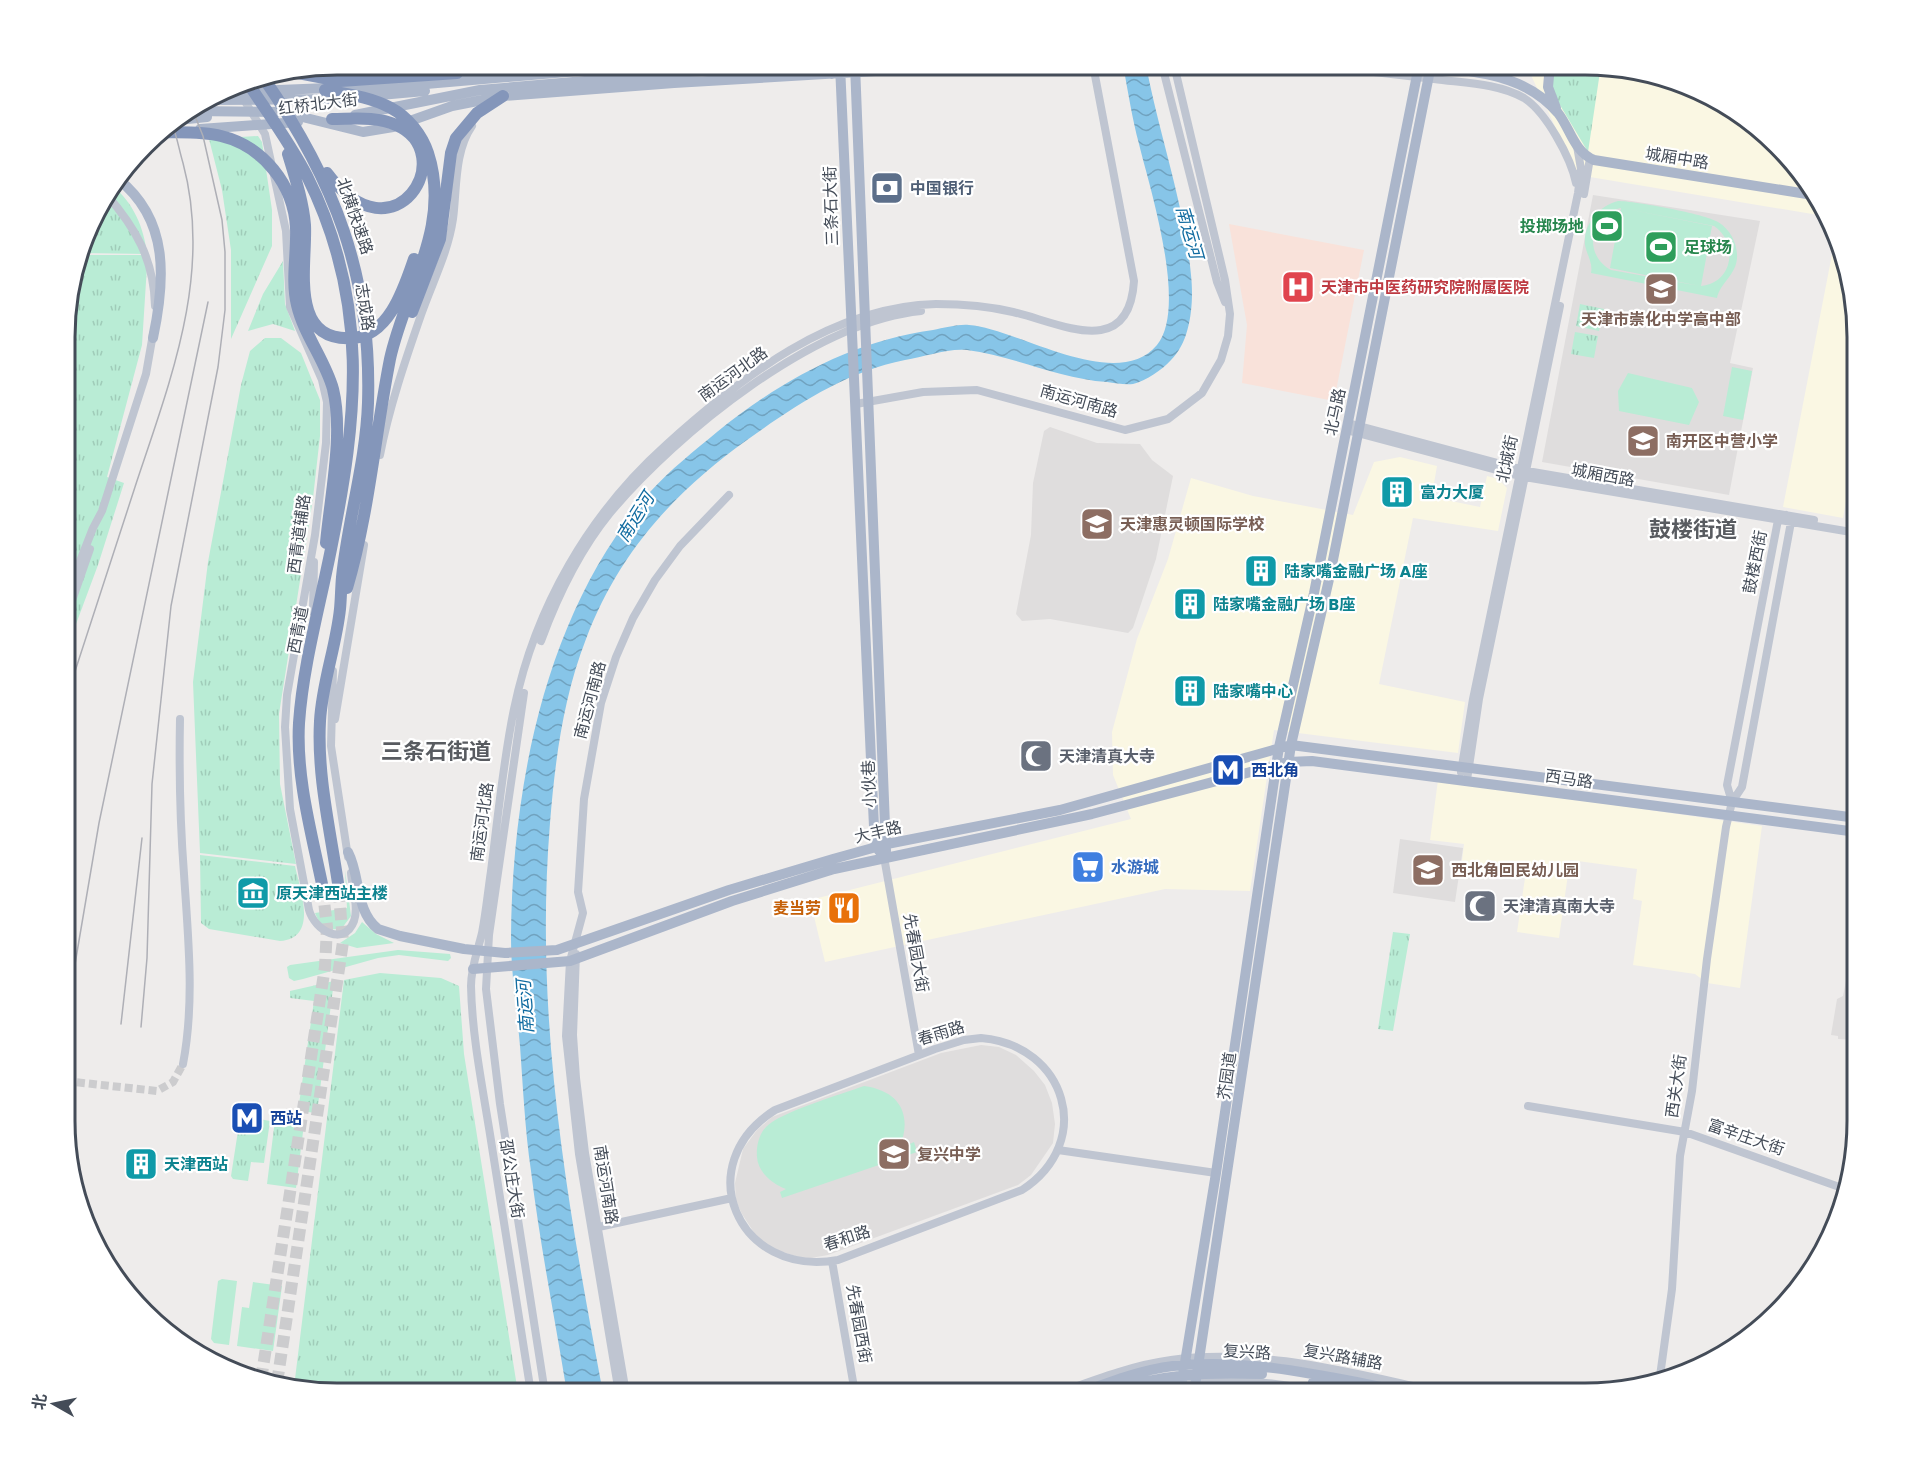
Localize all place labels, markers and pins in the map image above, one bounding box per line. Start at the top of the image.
bank icon: 中国银行 [869,170,905,206]
place label: 中国银行 [910,177,974,200]
sports icon: 投掷场地 [1589,208,1625,244]
place label: 投掷场地 [1520,215,1584,238]
sports icon: 足球场 [1643,229,1679,265]
place label: 足球场 [1684,236,1732,259]
hospital icon: 天津市中医药研究院附属医院 [1280,269,1316,305]
school or university icon: 天津市崇化中学高中部 [1643,271,1679,307]
place label: 天津市中医药研究院附属医院 [1321,276,1529,299]
place label: 天津市崇化中学高中部 [1581,308,1741,331]
school or university icon: 南开区中营小学 [1625,423,1661,459]
place label: 南开区中营小学 [1666,430,1778,453]
building icon: 富力大厦 [1379,474,1415,510]
place label: 富力大厦 [1420,481,1484,504]
school or university icon: 天津惠灵顿国际学校 [1079,506,1115,542]
place label: 天津惠灵顿国际学校 [1120,513,1265,536]
building icon: 陆家嘴金融广场 A座 [1243,553,1279,589]
place label: 陆家嘴金融广场 A座 [1284,560,1427,583]
building icon: 陆家嘴金融广场 B座 [1172,586,1208,622]
place label: 陆家嘴金融广场 B座 [1213,593,1355,616]
building icon: 陆家嘴中心 [1172,673,1208,709]
place label: 陆家嘴中心 [1213,680,1293,703]
mosque icon: 天津清真大寺 [1018,738,1054,774]
place label: 天津清真大寺 [1059,745,1155,768]
metro station icon: 西北角 [1210,752,1246,788]
place label: 西北角 [1251,759,1299,782]
supermarket icon: 水游城 [1070,849,1106,885]
school or university icon: 西北角回民幼儿园 [1410,852,1446,888]
place label: 水游城 [1111,856,1159,879]
place label: 西北角回民幼儿园 [1451,859,1579,882]
museum icon: 原天津西站主楼 [235,875,271,911]
place label: 原天津西站主楼 [276,882,388,905]
mosque icon: 天津清真南大寺 [1462,888,1498,924]
restaurant icon: 麦当劳 [826,890,862,926]
place label: 天津清真南大寺 [1503,895,1615,918]
place label: 麦当劳 [773,897,821,920]
metro station icon: 西站 [229,1100,265,1136]
place label: 西站 [270,1107,302,1130]
school or university icon: 复兴中学 [876,1136,912,1172]
place label: 复兴中学 [917,1143,981,1166]
building icon: 天津西站 [123,1146,159,1182]
place label: 天津西站 [164,1153,228,1176]

